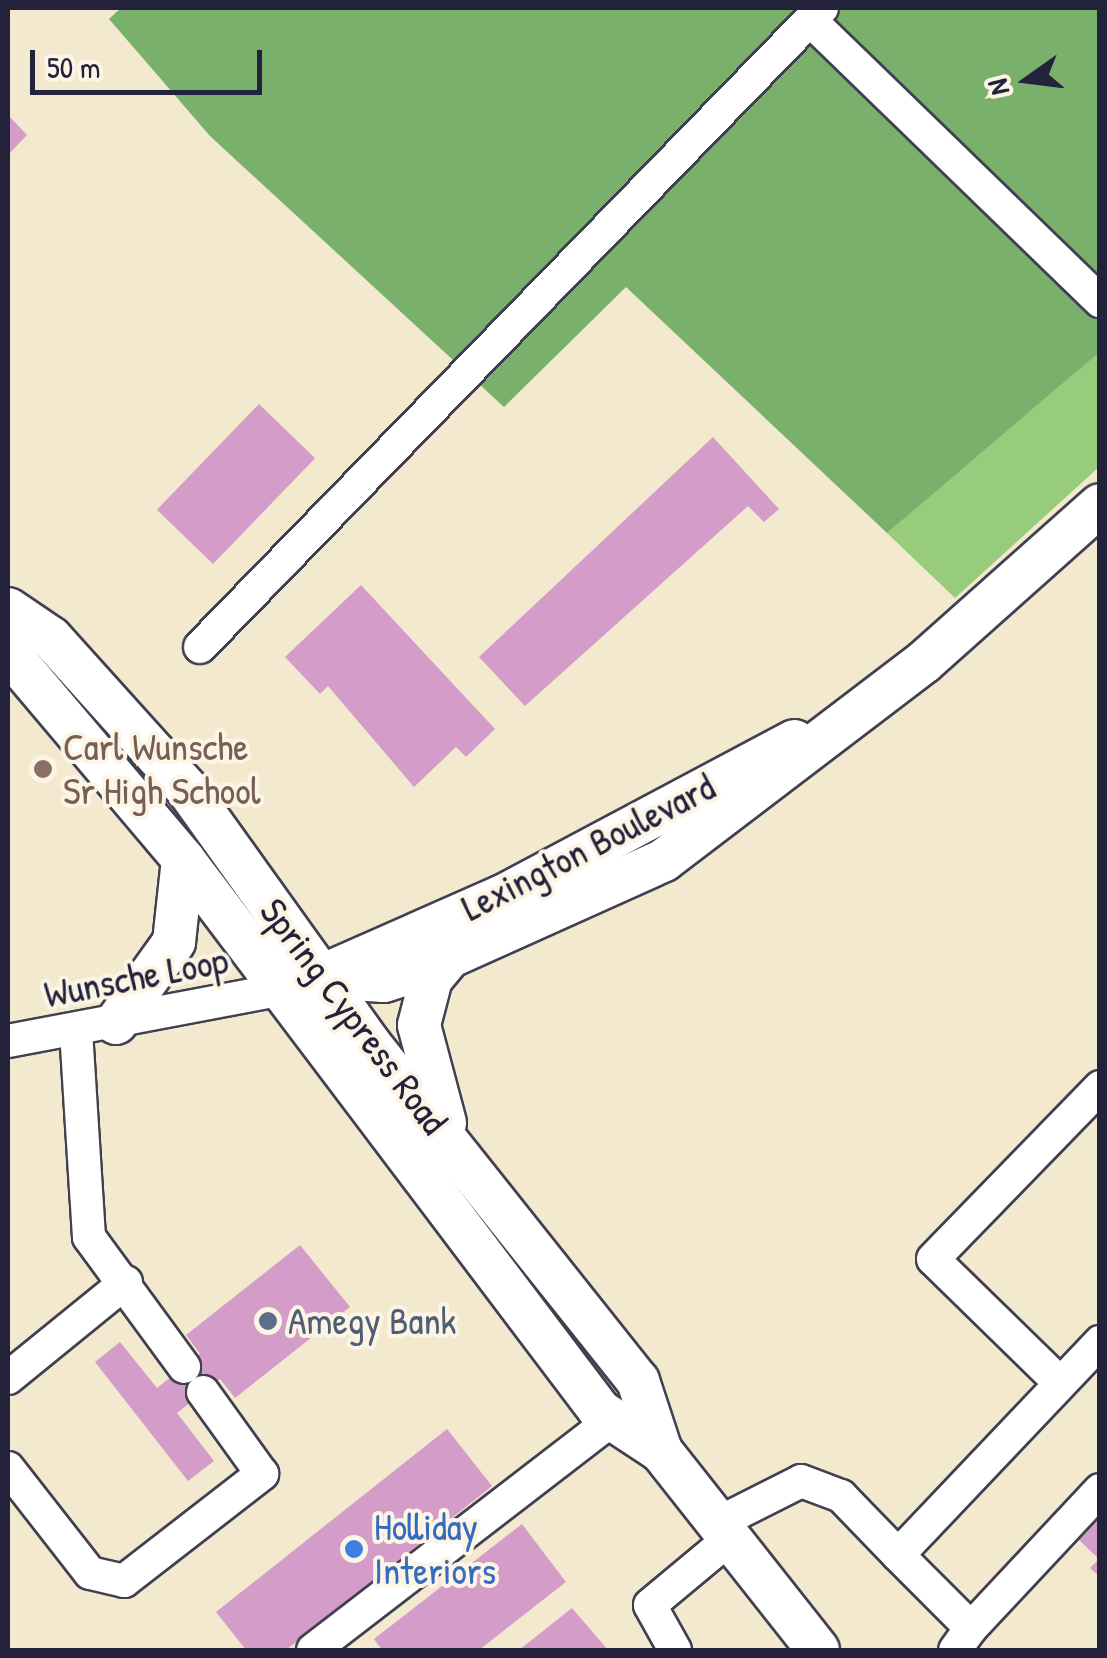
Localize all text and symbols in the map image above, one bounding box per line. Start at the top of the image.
scale bar [35,30,268,92]
north arrow [977,30,1077,130]
text: 50 m [47,47,100,87]
text: N [978,75,1018,99]
place label: Carl Wunsche Sr High School [63,724,261,814]
marker: Carl Wunsche Sr High School [32,758,54,780]
street label: Lexington Boulevard [454,764,722,930]
street label: Spring Cypress Road [251,889,457,1143]
street label: Wunsche Loop [40,937,232,1017]
place label: Amegy Bank [288,1298,456,1344]
marker: Amegy Bank [257,1310,279,1332]
place label: Holliday Interiors [374,1504,496,1594]
marker: Holliday Interiors [343,1538,365,1560]

